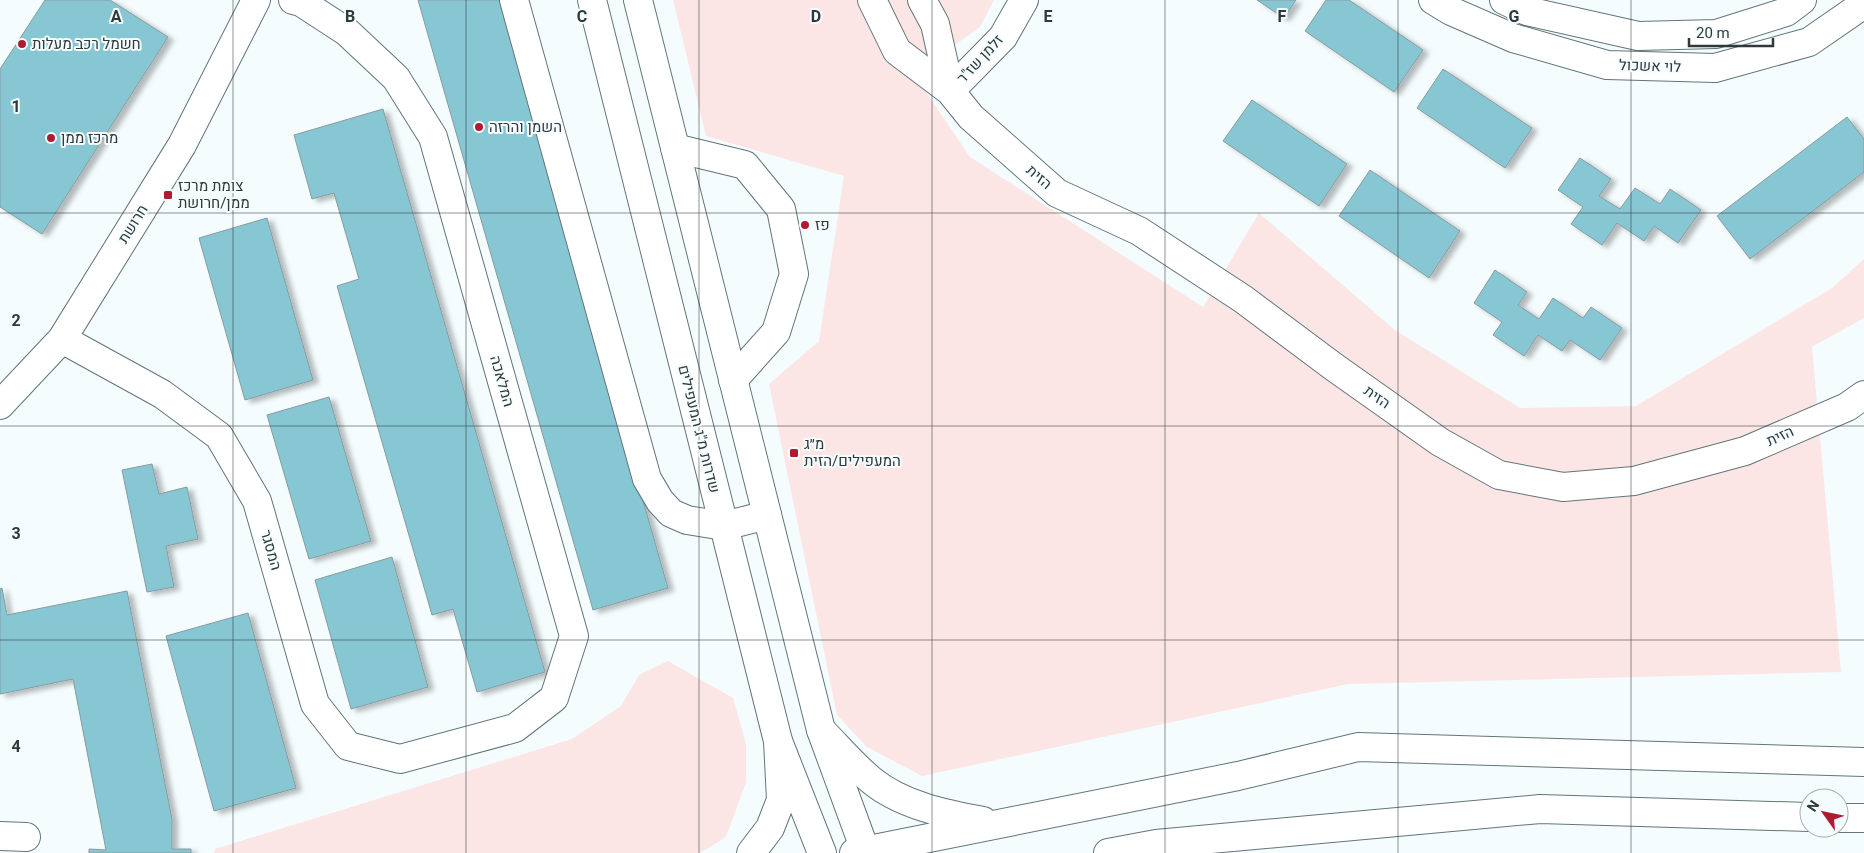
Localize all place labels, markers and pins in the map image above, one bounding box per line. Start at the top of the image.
place label: חשמל רכב מעלות [32,35,141,53]
marker: חשמל רכב מעלות [16,38,28,50]
place label: השמן והרזה [489,118,562,136]
marker: השמן והרזה [473,121,485,133]
place label: מרכז ממן [61,129,118,147]
marker: מרכז ממן [45,132,57,144]
place label: צומת מרכז ממן/חרושת [178,177,250,212]
marker: צומת מרכז ממן/חרושת [162,189,174,201]
place label: פז [815,216,830,234]
marker: פז [799,219,811,231]
place label: מ״ג המעפילים/הזית [804,435,901,470]
marker: מ״ג המעפילים/הזית [788,447,800,459]

